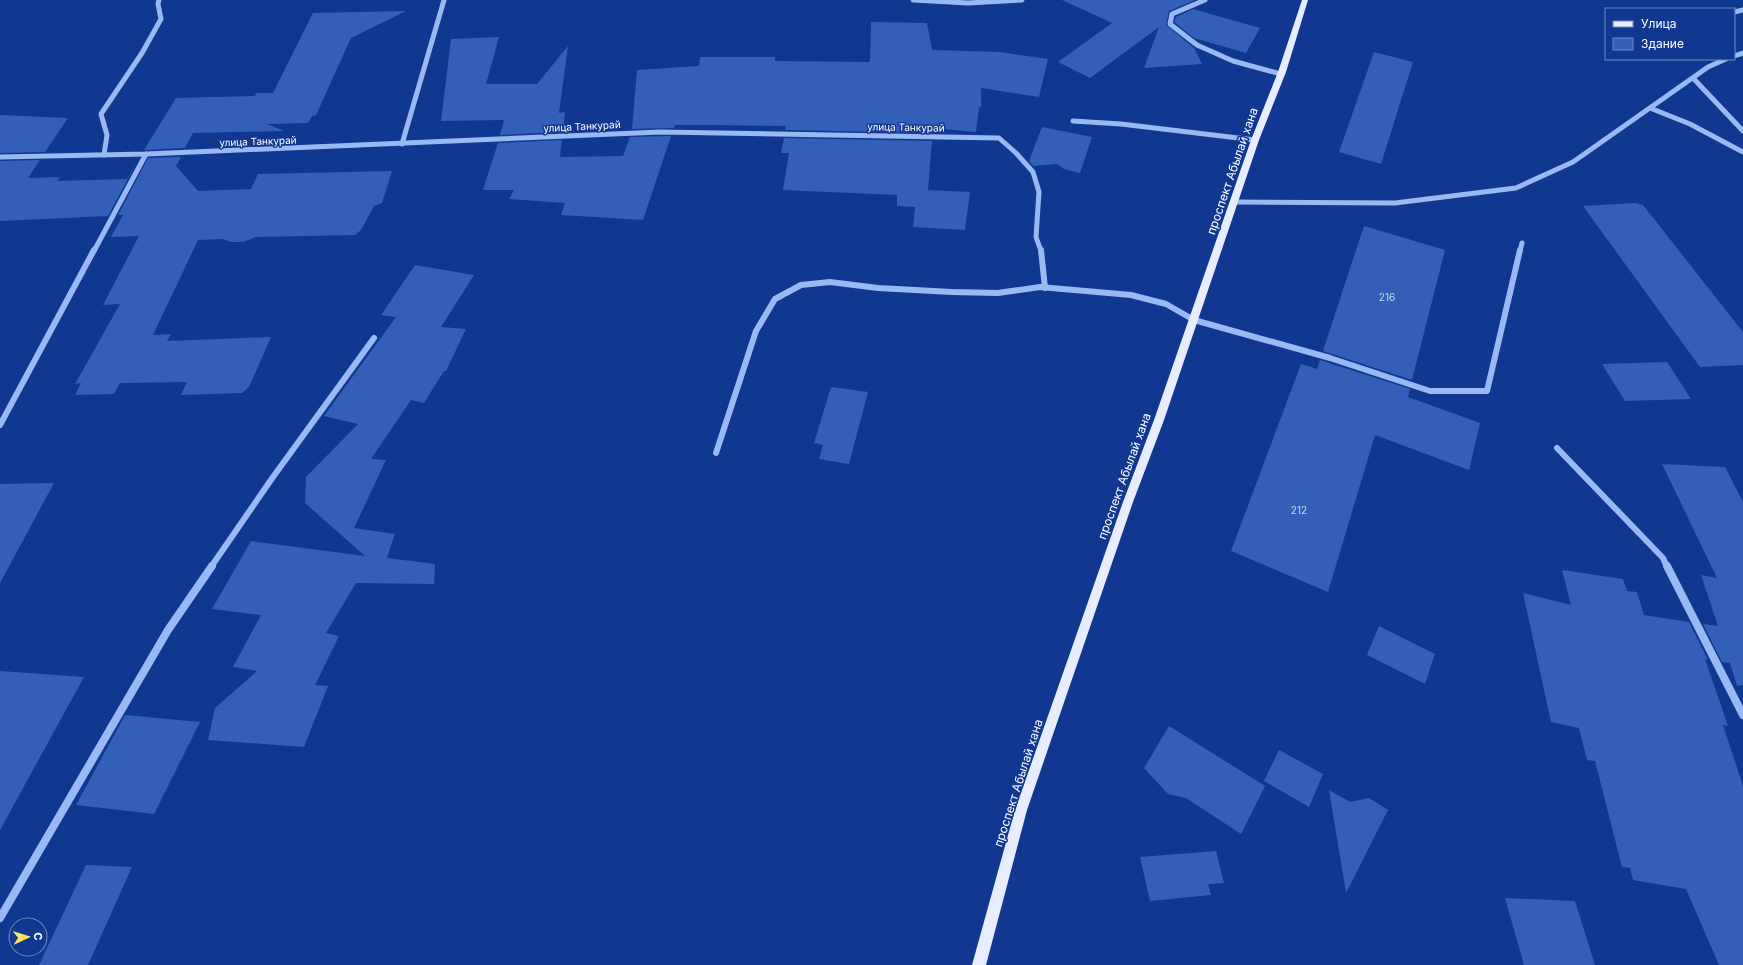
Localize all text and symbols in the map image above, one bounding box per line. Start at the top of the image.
legend [1605,8,1735,60]
text: Улица [1641,16,1676,31]
text: Здание [1641,36,1684,51]
street label: проспект Абылай хана [1203,105,1261,237]
street label: улица Танкурай [543,118,621,134]
street label: улица Танкурай [867,120,945,134]
street label: улица Танкурай [219,134,297,148]
house number: 216 [1379,291,1395,303]
street label: проспект Абылай хана [1094,411,1154,541]
house number: 212 [1291,504,1307,516]
street label: проспект Абылай хана [990,717,1046,849]
north arrow [8,917,48,957]
text: С [31,932,45,941]

